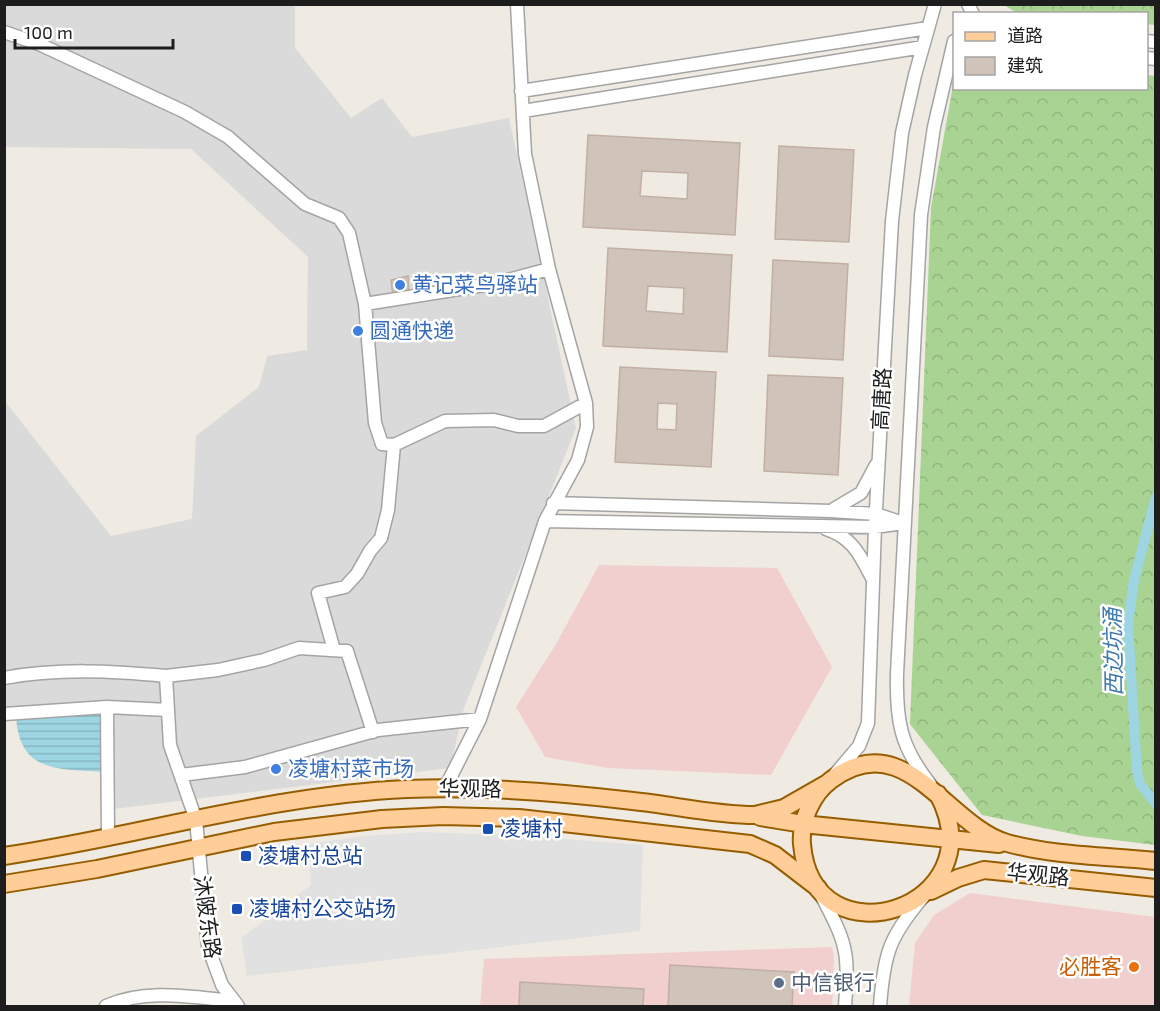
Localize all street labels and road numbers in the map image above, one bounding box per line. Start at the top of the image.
street label: 高唐路 [866,367,895,431]
street label: 华观路 [438,774,502,801]
street label: 华观路 [1006,858,1071,889]
street label: 沐陂东路 [190,873,227,960]

